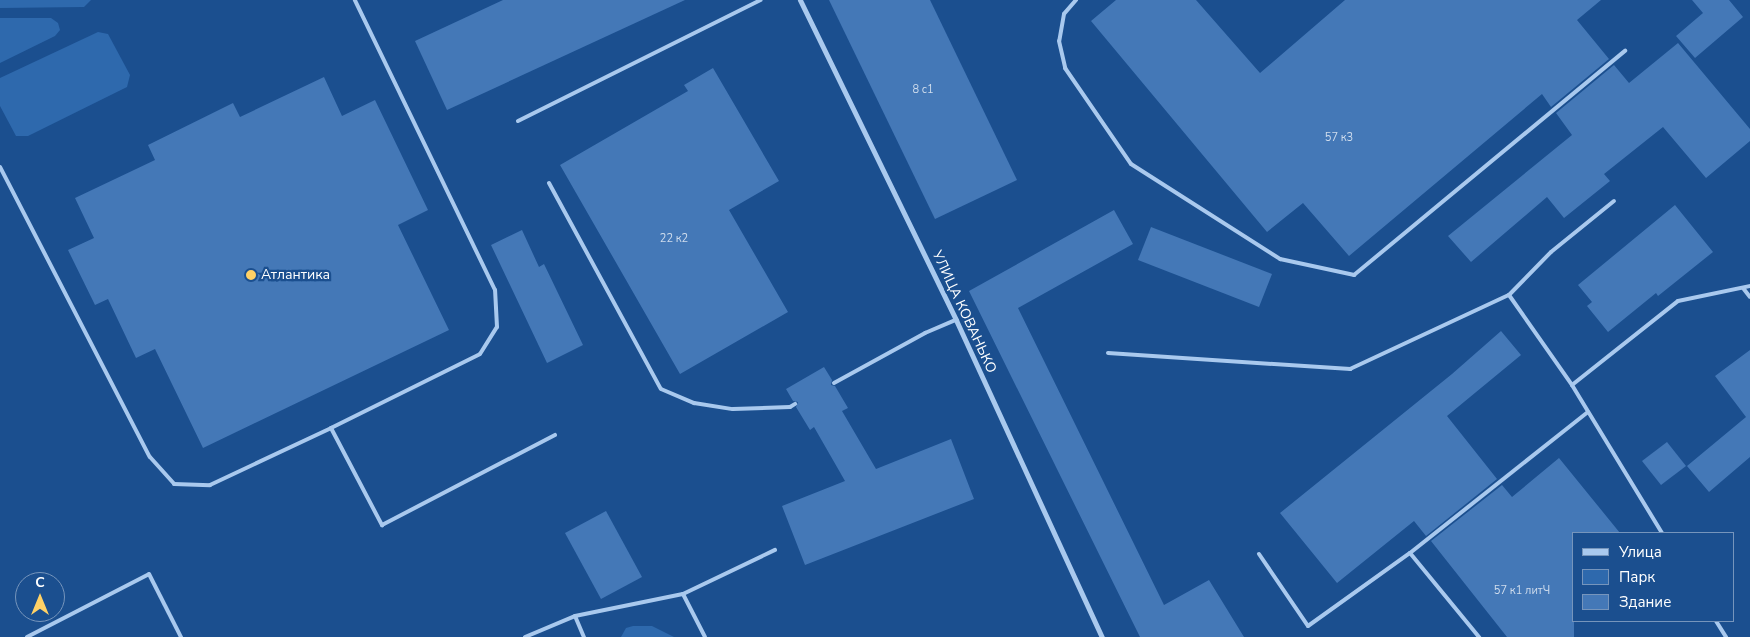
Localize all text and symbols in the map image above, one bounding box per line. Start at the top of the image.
house number: 8 с1 [912,83,934,97]
house number: 57 к3 [1325,131,1353,145]
house number: 22 к2 [660,232,688,246]
street label: УЛИЦА КОВАНЬКО [928,248,1000,376]
place label: Атлантика [261,267,330,283]
marker: Атлантика [245,269,257,281]
legend [1572,532,1735,622]
text: Улица [1619,542,1662,562]
text: Парк [1619,567,1655,587]
north arrow [15,572,65,622]
text: С [35,573,45,592]
house number: 57 к1 литЧ [1494,584,1550,598]
text: Здание [1619,592,1671,612]

